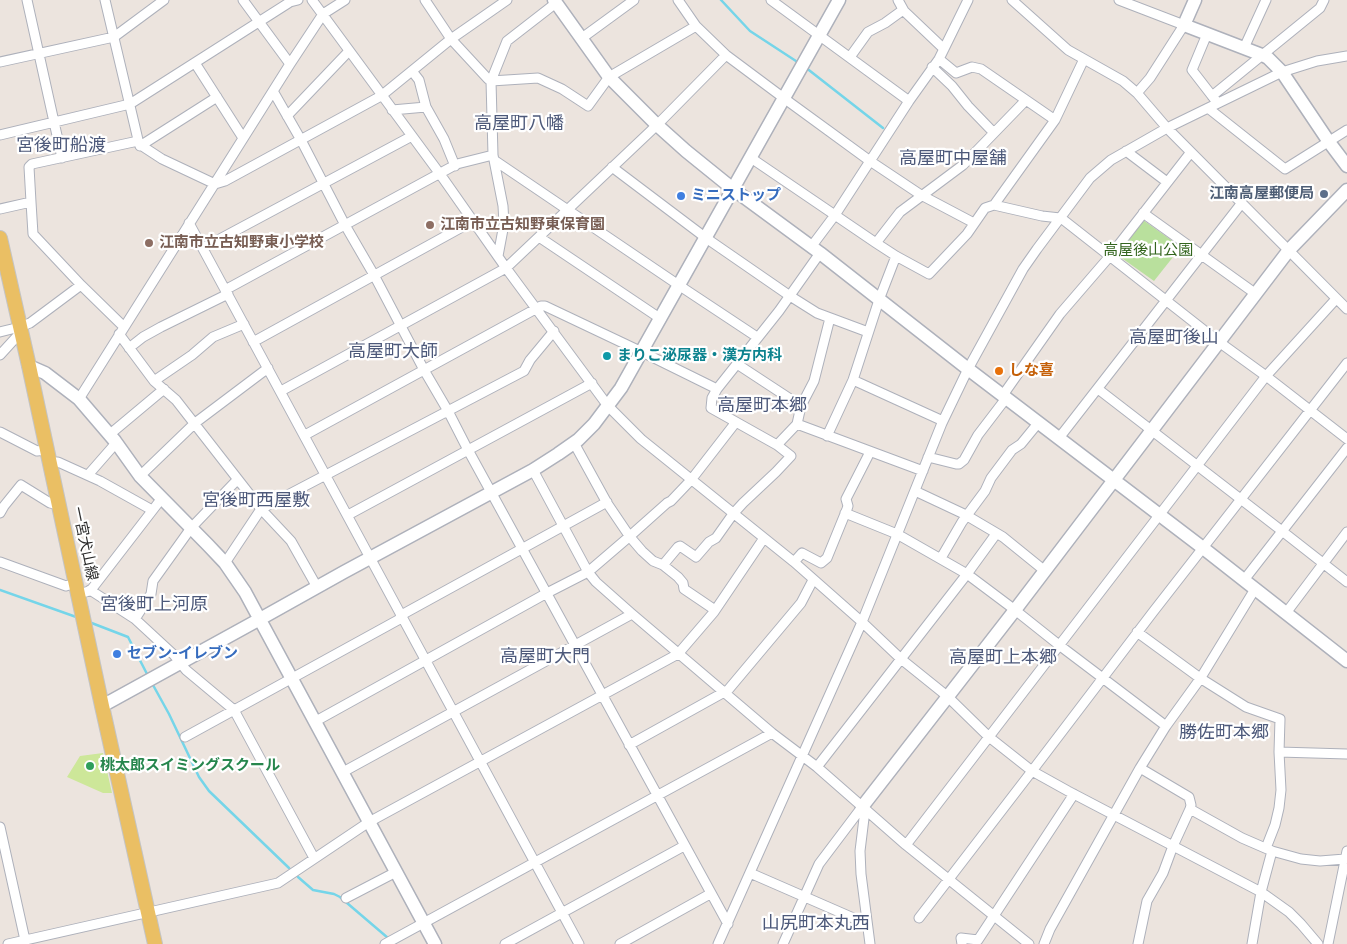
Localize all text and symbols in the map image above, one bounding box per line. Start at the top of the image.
district label: 高屋町八幡 [474,113,564,135]
district label: 宮後町船渡 [16,135,106,157]
district label: 高屋町中屋舗 [899,148,1007,170]
place label: 江南高屋郵便局 [1209,185,1314,203]
place label: ミニストップ [691,187,781,205]
marker: 江南高屋郵便局 [1318,188,1330,200]
marker: ミニストップ [675,190,687,202]
place label: 江南市立古知野東保育園 [440,216,605,234]
marker: 江南市立古知野東保育園 [424,219,436,231]
place label: 江南市立古知野東小学校 [159,234,324,252]
marker: 江南市立古知野東小学校 [143,237,155,249]
park label: 高屋後山公園 [1103,242,1193,260]
district label: 高屋町後山 [1129,327,1219,349]
district label: 高屋町大師 [348,341,438,363]
place label: まりこ泌尿器・漢方内科 [617,347,782,365]
marker: まりこ泌尿器・漢方内科 [601,350,613,362]
place label: しな喜 [1009,362,1054,380]
marker: しな喜 [993,365,1005,377]
district label: 高屋町本郷 [717,395,807,417]
district label: 宮後町西屋敷 [202,490,310,512]
street label: 一宮犬山線 [67,505,101,583]
district label: 宮後町上河原 [100,594,208,616]
place label: セブン-イレブン [127,645,238,663]
district label: 高屋町大門 [500,646,590,668]
district label: 高屋町上本郷 [949,647,1057,669]
marker: セブン-イレブン [111,648,123,660]
district label: 勝佐町本郷 [1179,722,1269,744]
place label: 桃太郎スイミングスクール [100,757,280,775]
marker: 桃太郎スイミングスクール [84,760,96,772]
district label: 山尻町本丸西 [762,913,870,935]

